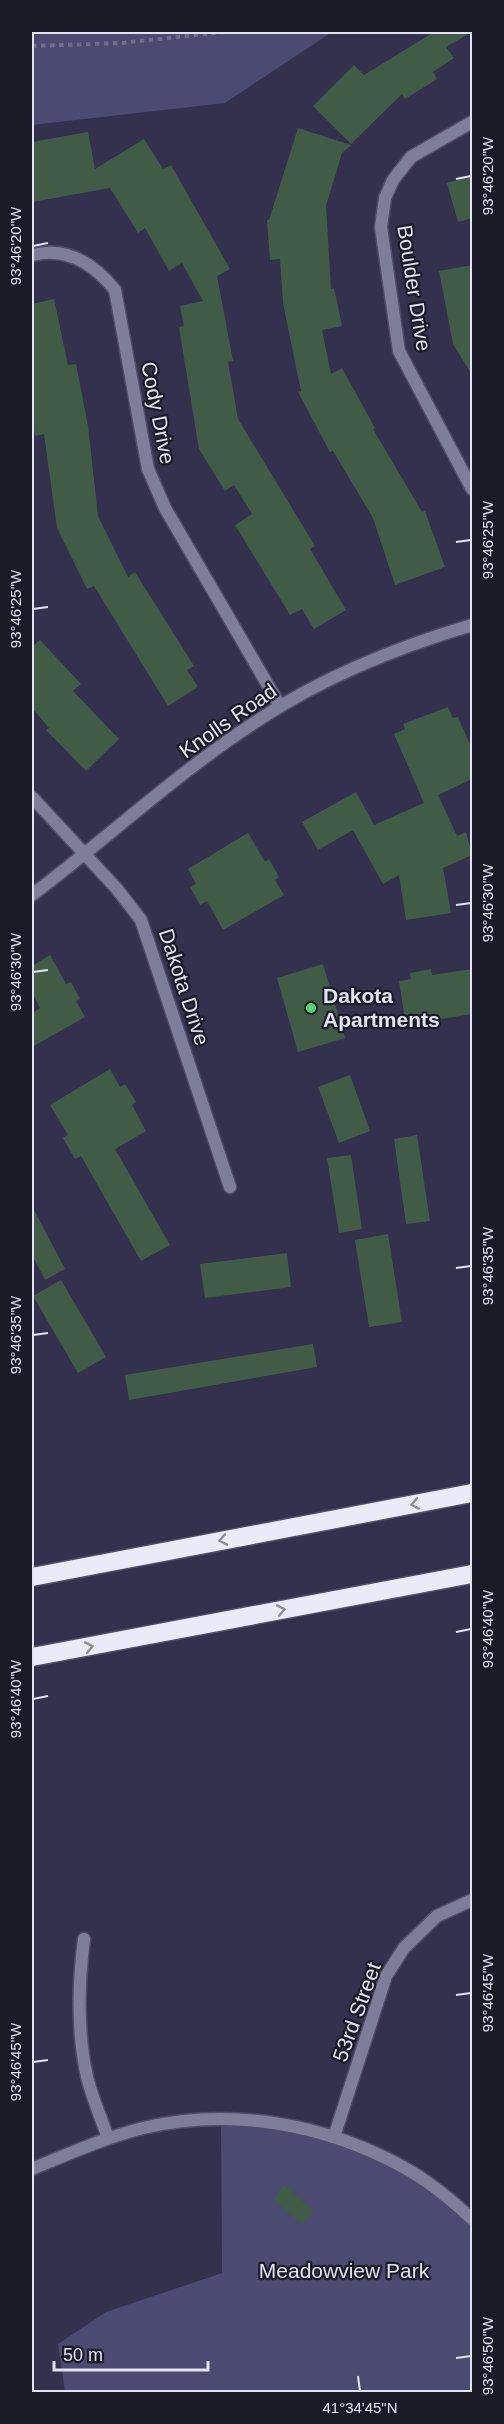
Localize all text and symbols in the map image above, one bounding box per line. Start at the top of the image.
text: 93°46'20"W [479,136,496,215]
text: 93°46'20"W [7,206,24,285]
street label: Boulder Drive [393,223,436,353]
street label: Cody Drive [137,360,180,466]
text: 93°46'25"W [479,500,496,579]
text: 93°46'25"W [7,569,24,648]
street label: Knolls Road [175,679,281,762]
text: 93°46'30"W [479,863,496,942]
street label: Dakota Drive [155,926,214,1048]
text: 93°46'30"W [7,932,24,1011]
place label: Dakota Apartments [323,984,440,1031]
marker: Dakota Apartments [304,1001,318,1015]
text: 93°46'35"W [479,1226,496,1305]
text: 93°46'35"W [7,1295,24,1374]
one-way arrow [410,1497,420,1510]
one-way arrow [219,1533,229,1546]
text: 93°46'40"W [479,1589,496,1668]
one-way arrow [275,1604,285,1617]
one-way arrow [84,1641,94,1654]
text: 93°46'40"W [7,1659,24,1738]
text: 93°46'45"W [479,1953,496,2032]
street label: 53rd Street [328,1959,385,2065]
text: 93°46'45"W [7,2022,24,2101]
park label: Meadowview Park [259,2259,430,2282]
text: 93°46'50"W [479,2316,496,2395]
scale bar [54,2334,208,2372]
text: 50 m [63,2345,103,2365]
text: 41°34'45"N [322,2399,398,2416]

